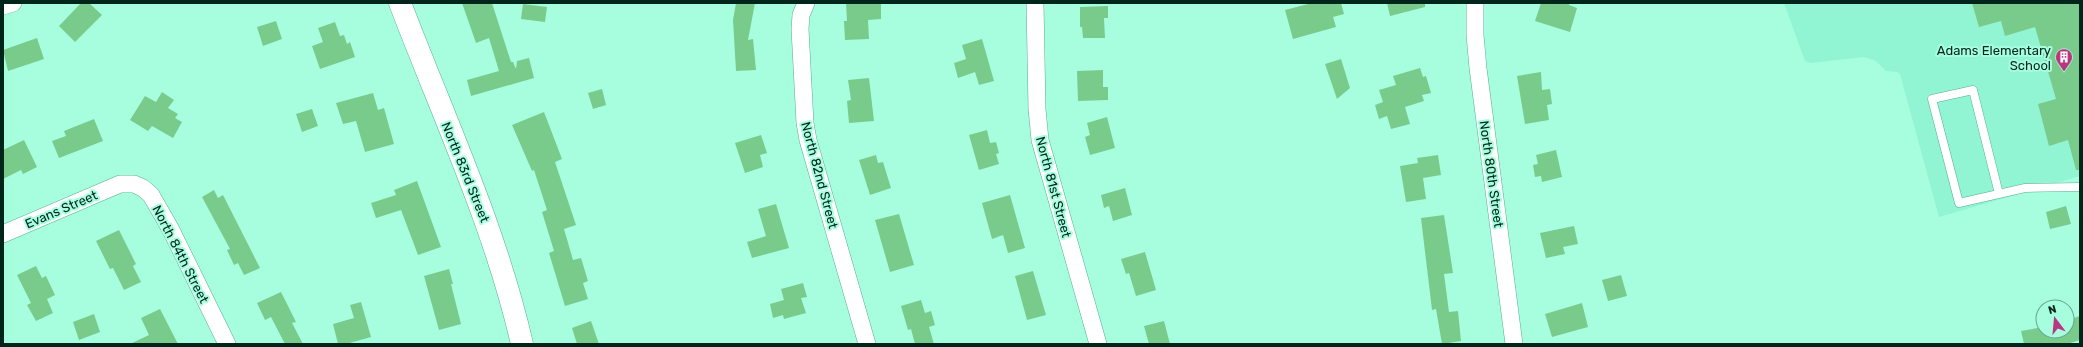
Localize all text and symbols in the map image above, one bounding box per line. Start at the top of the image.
place label: Adams Elementary School [1937,43,2051,73]
building icon: Adams Elementary School [2054,47,2074,72]
street label: North 83rd Street [439,120,493,225]
street label: North 82nd Street [798,120,841,230]
street label: North 80th Street [1477,120,1506,229]
street label: North 81st Street [1033,135,1074,239]
street label: Evans Street [23,187,100,231]
street label: North 84th Street [149,203,212,306]
north arrow [2035,299,2075,339]
text: N [2047,303,2058,317]

